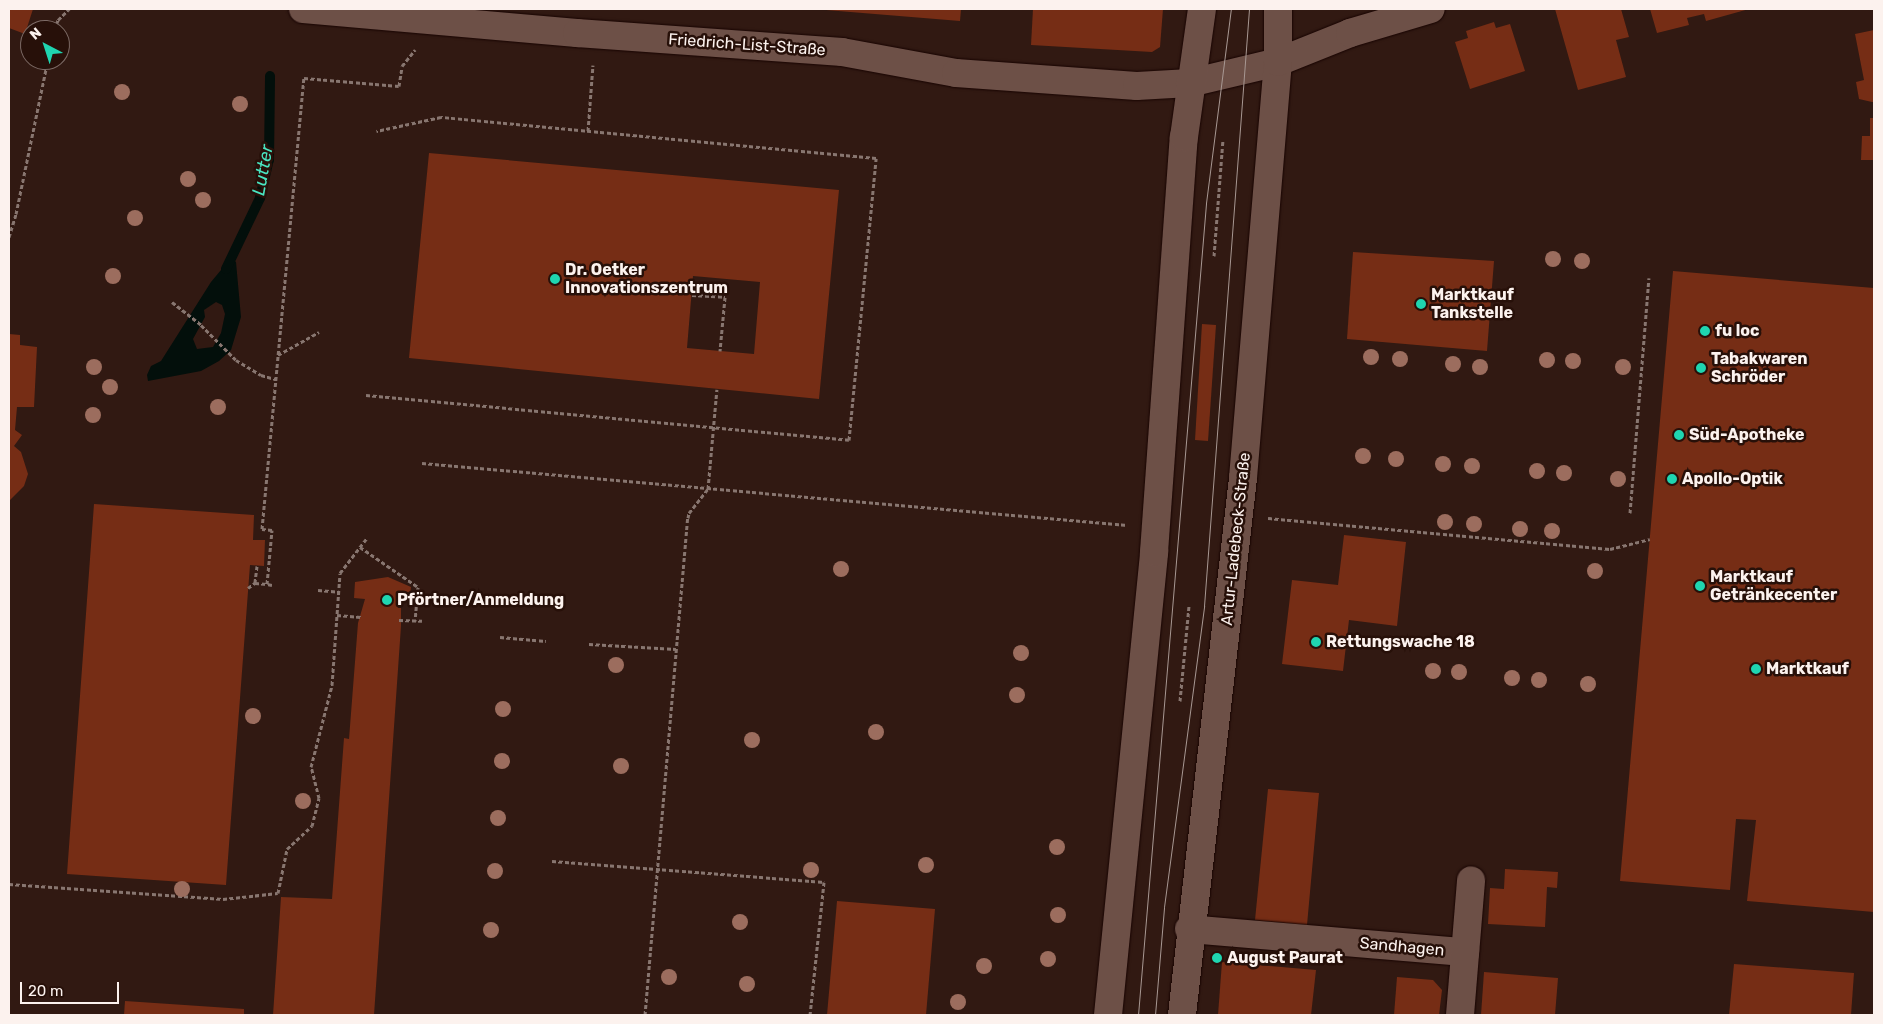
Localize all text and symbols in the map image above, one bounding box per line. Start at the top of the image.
north arrow [20,20,70,70]
text: N [26,24,45,44]
street label: Friedrich-List-Straße [668,30,826,60]
water label: Lutter [248,143,278,197]
place label: Dr. Oetker Innovationszentrum [565,260,728,298]
marker: Dr. Oetker Innovationszentrum [549,273,561,285]
place label: Marktkauf Tankstelle [1431,285,1514,323]
marker: Marktkauf Tankstelle [1415,298,1427,310]
place label: fu loc [1715,321,1760,341]
marker: fu loc [1699,325,1711,337]
place label: Tabakwaren Schröder [1711,349,1808,387]
marker: Tabakwaren Schröder [1695,362,1707,374]
place label: Süd-Apotheke [1689,425,1804,445]
marker: Süd-Apotheke [1673,429,1685,441]
street label: Artur-Ladebeck-Straße [1217,452,1255,626]
place label: Apollo-Optik [1682,469,1783,489]
marker: Apollo-Optik [1666,473,1678,485]
place label: Marktkauf Getränkecenter [1710,567,1837,605]
marker: Marktkauf Getränkecenter [1694,580,1706,592]
place label: Pförtner/Anmeldung [397,590,564,610]
marker: Pförtner/Anmeldung [381,594,393,606]
place label: Rettungswache 18 [1326,632,1475,652]
marker: Rettungswache 18 [1310,636,1322,648]
place label: Marktkauf [1766,659,1849,679]
marker: Marktkauf [1750,663,1762,675]
street label: Sandhagen [1359,934,1445,960]
place label: August Paurat [1227,948,1343,968]
marker: August Paurat [1211,952,1223,964]
scale bar [22,972,121,1004]
text: 20 m [28,982,63,1000]

